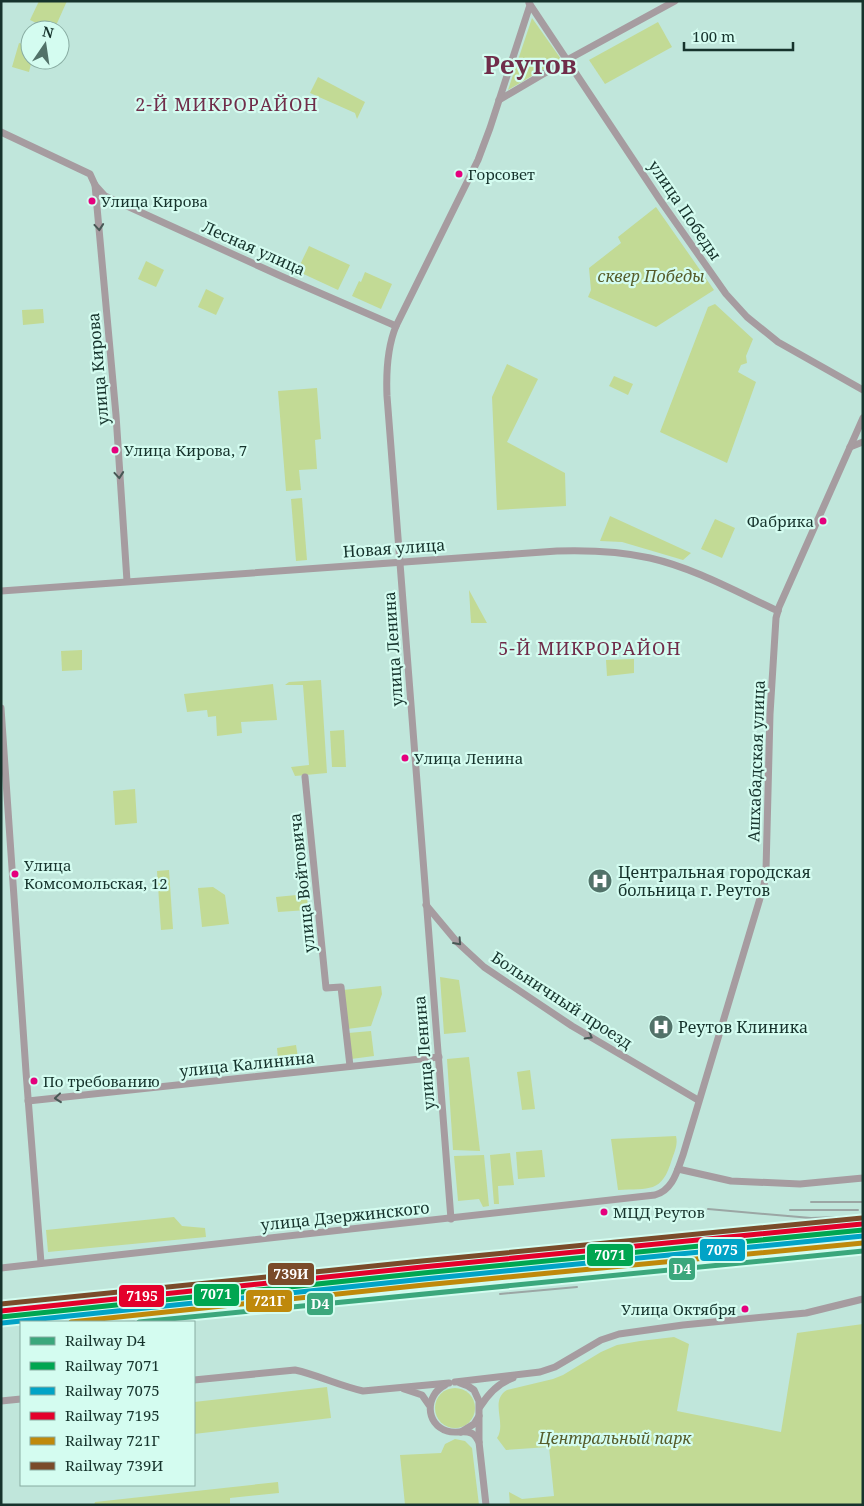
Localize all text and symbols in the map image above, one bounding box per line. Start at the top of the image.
north arrow [20,20,70,70]
scale bar [684,20,793,52]
text: N [41,21,56,42]
text: 100 m [692,26,735,46]
district label: Реутов [484,46,576,82]
district label: 2-Й МИКРОРАЙОН [135,92,319,116]
street label: улица Победы [643,156,727,264]
place label: Горсовет [468,164,535,184]
marker: Горсовет [454,169,464,179]
place label: Улица Кирова [101,191,208,211]
marker: Улица Кирова [87,196,97,206]
street label: Лесная улица [199,215,309,281]
one-way arrow [93,223,104,231]
park label: сквер Победы [598,265,704,287]
street label: улица Кирова [82,312,114,426]
place label: Улица Кирова, 7 [124,440,247,460]
marker: Улица Кирова, 7 [110,445,120,455]
one-way arrow [114,471,125,479]
place label: Фабрика [747,511,814,531]
marker: Фабрика [818,516,828,526]
street label: Новая улица [342,533,446,563]
street label: улица Ленина [378,591,408,707]
district label: 5-Й МИКРОРАЙОН [498,636,682,660]
street label: Ашхабадская улица [742,680,770,842]
place label: Улица Ленина [414,748,523,768]
marker: Улица Ленина [400,753,410,763]
street label: улица Войтовича [284,812,320,954]
place label: Улица Комсомольская, 12 [24,855,168,893]
place label: Центральная городская больница г. Реутов [618,861,811,901]
hospital icon: Центральная городская больница г. Реутов [587,868,613,894]
marker: Улица Комсомольская, 12 [10,869,20,879]
one-way arrow [452,936,461,945]
street label: Больничный проезд [487,946,637,1054]
street label: улица Ленина [408,995,440,1111]
hospital icon: Реутов Клиника [648,1014,674,1040]
place label: Реутов Клиника [678,1016,808,1038]
one-way arrow [584,1029,593,1039]
street label: улица Калинина [178,1046,316,1082]
place label: По требованию [43,1071,160,1091]
marker: По требованию [29,1076,39,1086]
one-way arrow [53,1092,61,1103]
street label: улица Дзержинского [260,1196,430,1236]
place label: МЦД Реутов [613,1202,705,1222]
marker: МЦД Реутов [599,1207,609,1217]
line badge: 7075 [699,1238,746,1262]
text: 7075 [706,1240,738,1259]
line badge: 7071 [586,1243,634,1267]
text: 7071 [594,1245,626,1264]
line badge: D4 [668,1257,696,1281]
text: D4 [673,1259,691,1278]
line badge: 739И [267,1262,315,1286]
text: 739И [273,1264,309,1283]
line badge: 7071 [193,1283,240,1307]
line badge: 7195 [118,1284,165,1308]
text: 7071 [200,1284,232,1303]
text: 7195 [126,1286,158,1305]
line badge: 721Г [245,1289,293,1313]
text: 721Г [253,1291,286,1310]
line badge: D4 [306,1292,334,1316]
text: D4 [311,1294,329,1313]
place label: Улица Октября [621,1299,736,1319]
marker: Улица Октября [740,1304,750,1314]
legend [20,1321,195,1486]
text: Railway D4 [65,1330,146,1350]
text: Railway 7071 [65,1355,160,1375]
text: Railway 7075 [65,1380,160,1400]
text: Railway 7195 [65,1405,160,1425]
park label: Центральный парк [537,1427,692,1449]
text: Railway 721Г [65,1430,160,1450]
text: Railway 739И [65,1455,163,1475]

